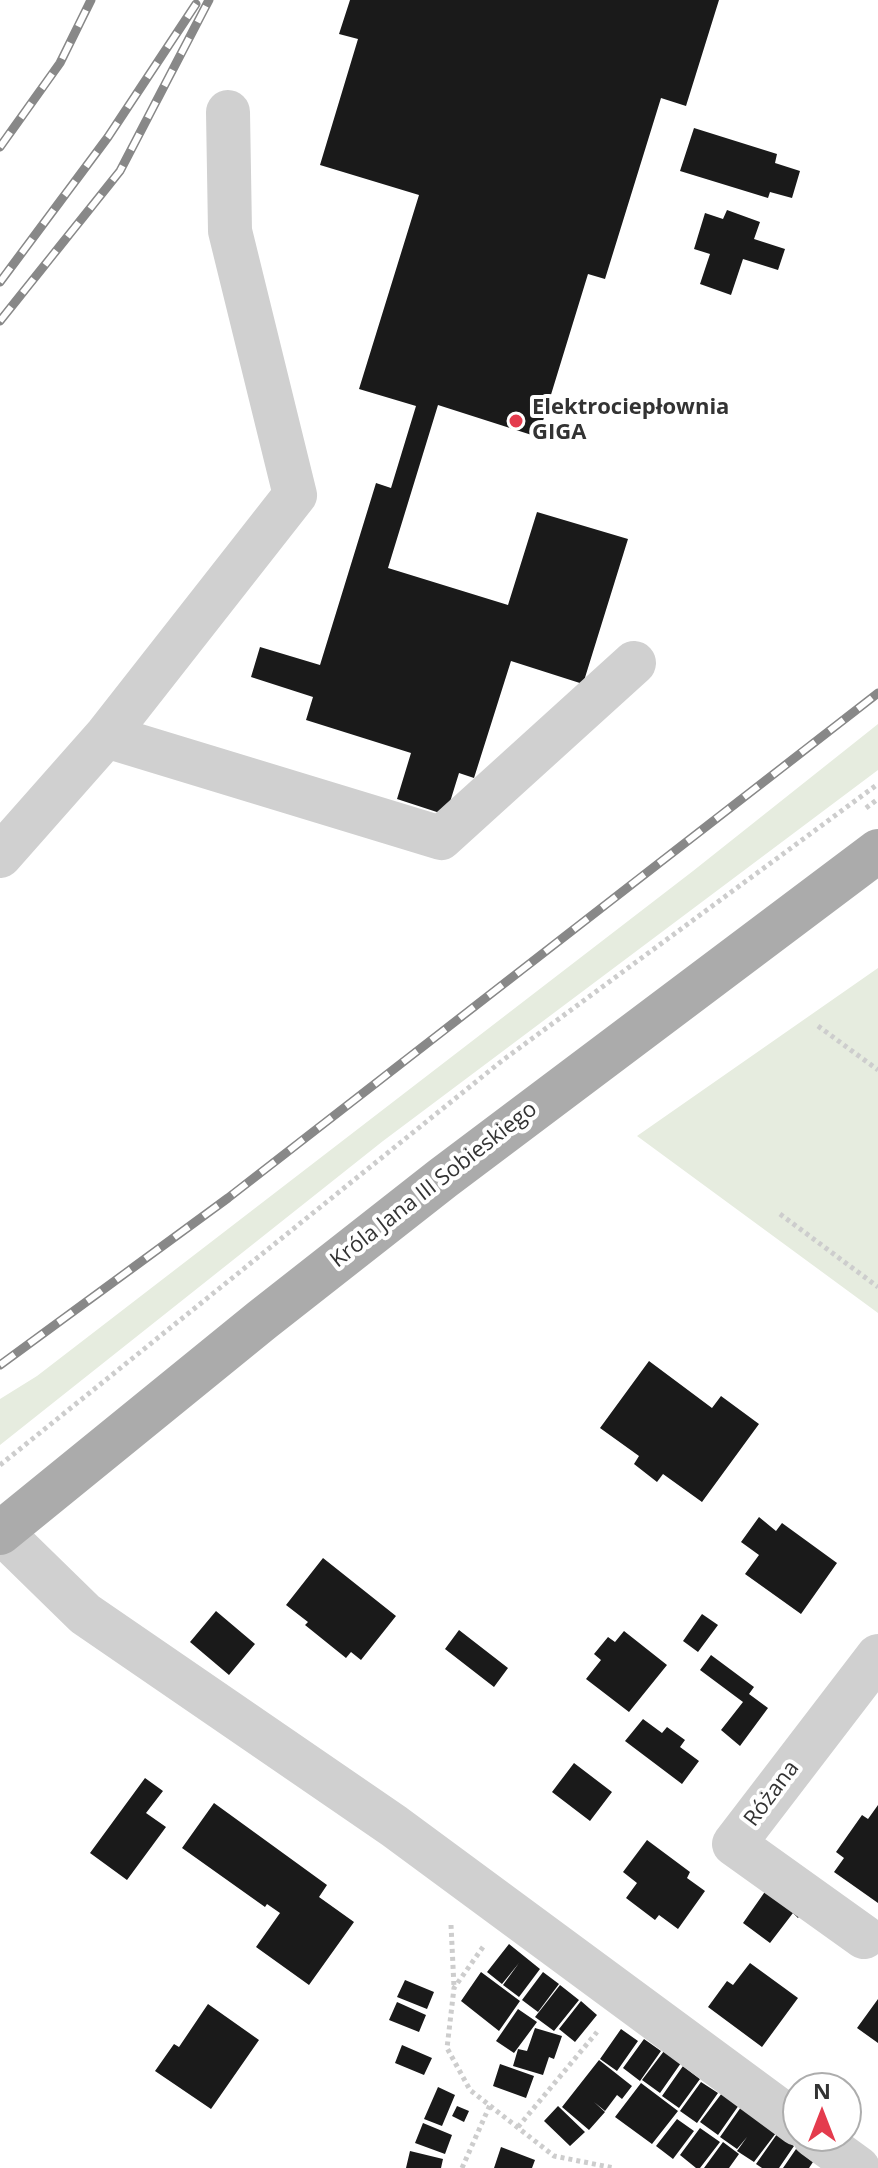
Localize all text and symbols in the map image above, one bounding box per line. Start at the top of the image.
place label: Elektrociepłownia GIGA [532,395,729,446]
marker: Elektrociepłownia GIGA [507,412,525,430]
street label: Króla Jana III Sobieskiego [326,1096,542,1274]
street label: Różana [739,1756,805,1832]
north arrow [782,2072,862,2152]
text: N [813,2075,831,2105]

